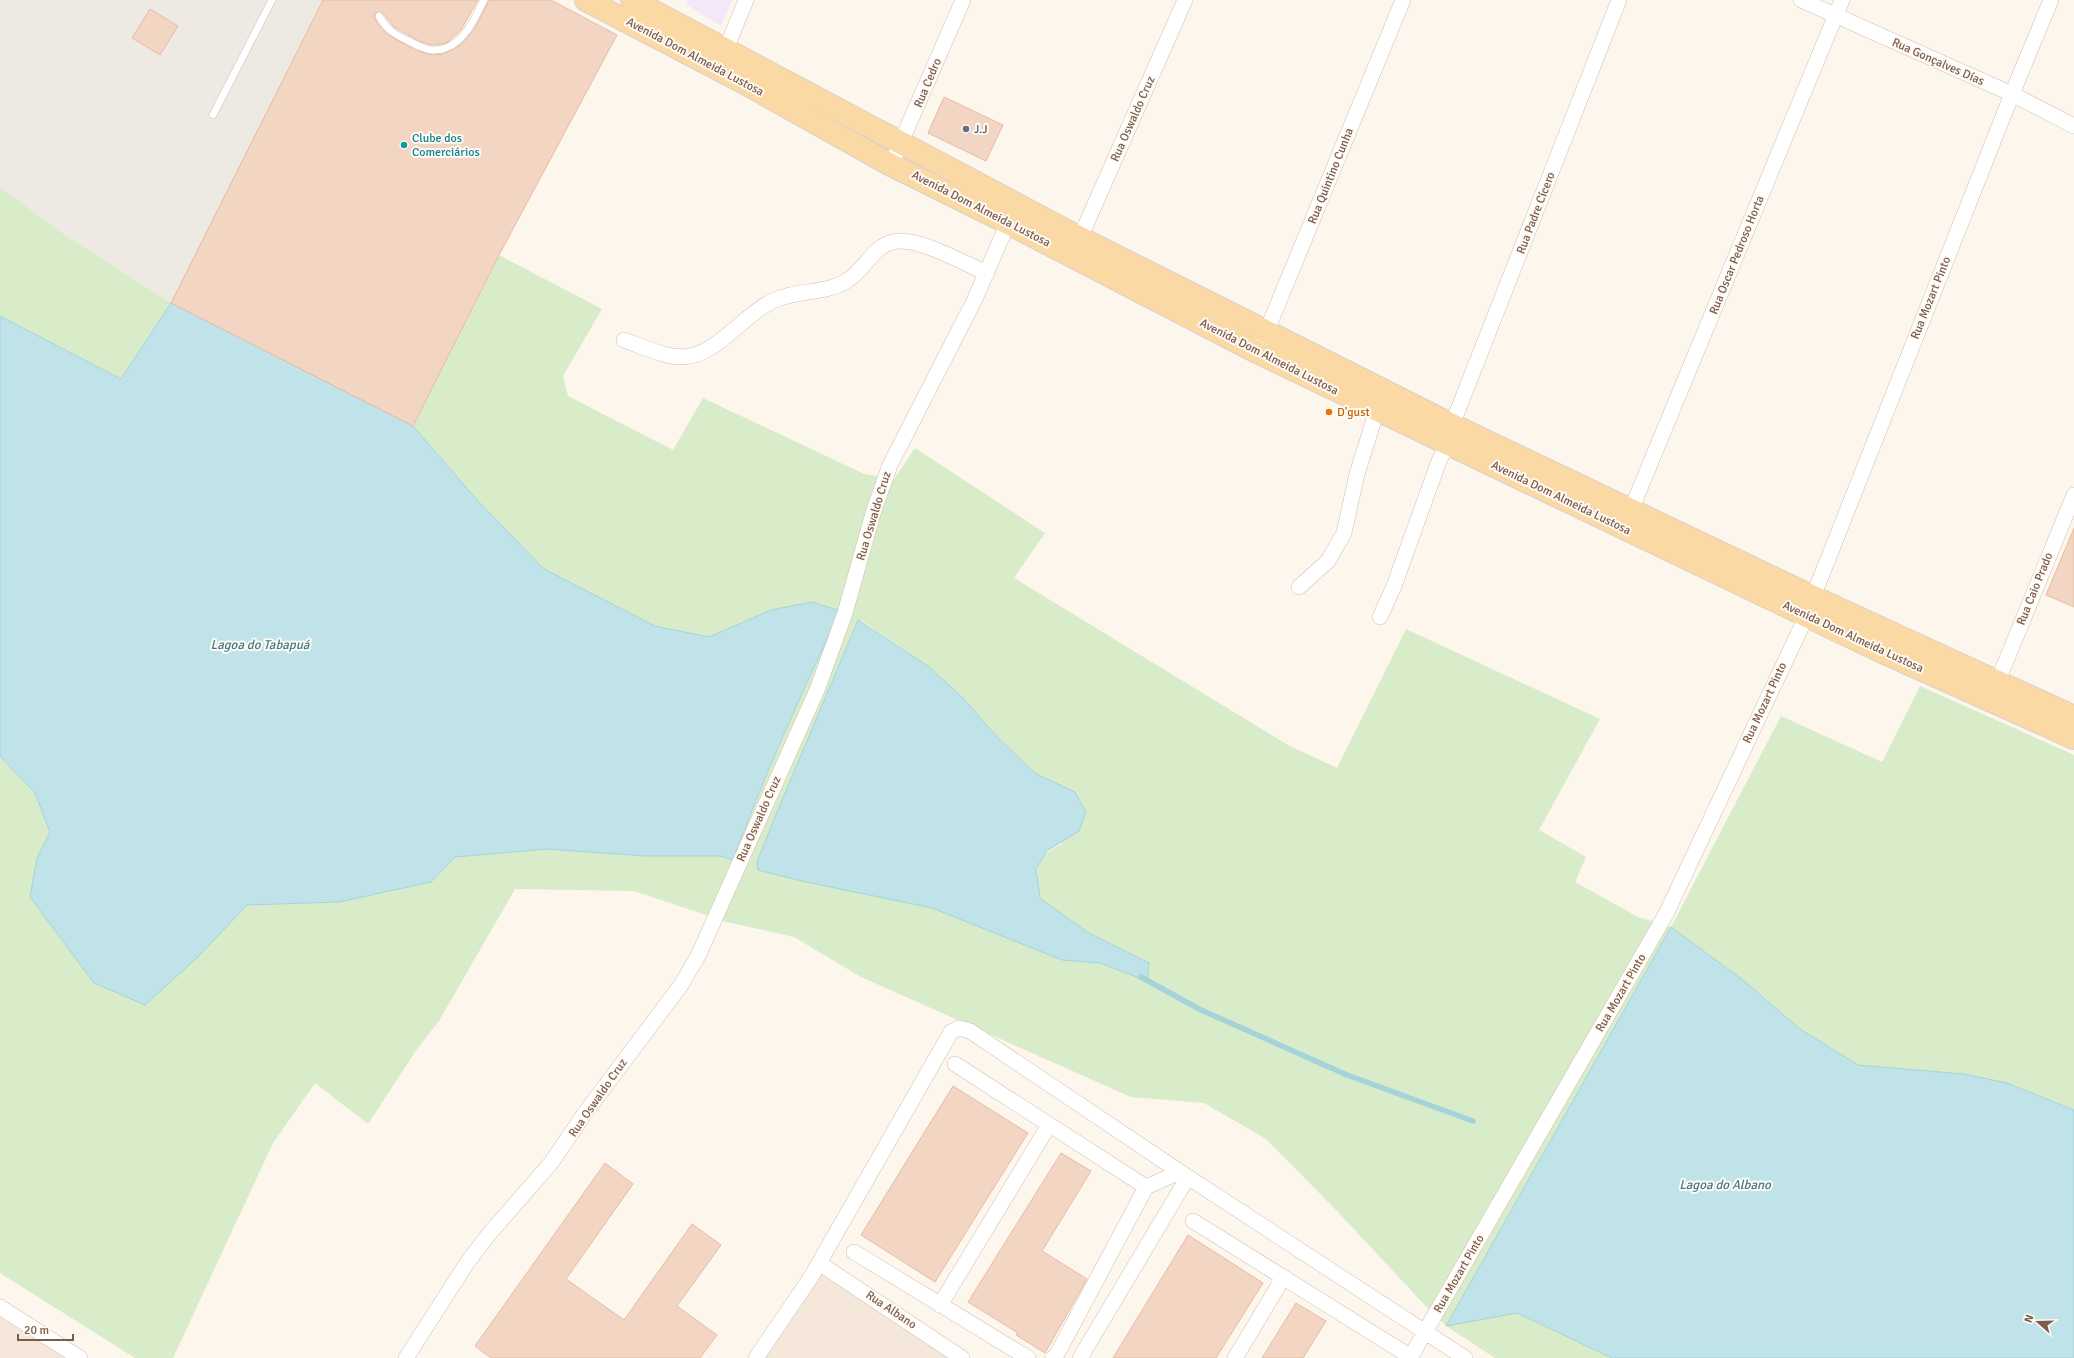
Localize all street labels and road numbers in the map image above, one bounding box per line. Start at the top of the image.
street label: Avenida Dom Almeida Lustosa [624,14,766,100]
street label: Rua Gonçalves Días [1890,35,1986,89]
street label: Rua Cedro [911,56,945,110]
street label: Rua Oswaldo Cruz [1107,74,1159,164]
street label: Rua Quintino Cunha [1305,126,1357,226]
street label: Avenida Dom Almeida Lustosa [909,167,1053,251]
street label: Rua Padre Cícero [1513,170,1559,256]
street label: Rua Oscar Pedroso Horta [1706,193,1768,317]
street label: Rua Mozart Pinto [1908,254,1954,342]
street label: Avenida Dom Almeida Lustosa [1197,315,1341,399]
street label: Avenida Dom Almeida Lustosa [1489,458,1633,538]
street label: Rua Oswaldo Cruz [853,470,895,562]
street label: Rua Caio Prado [2014,550,2056,628]
street label: Avenida Dom Almeida Lustosa [1780,598,1926,676]
street label: Rua Mozart Pinto [1740,660,1790,746]
street label: Rua Oswaldo Cruz [733,774,785,864]
street label: Rua Mozart Pinto [1593,951,1649,1035]
street label: Rua Oswaldo Cruz [565,1056,631,1140]
street label: Rua Mozart Pinto [1431,1232,1487,1316]
street label: Rua Albano [863,1288,919,1332]

